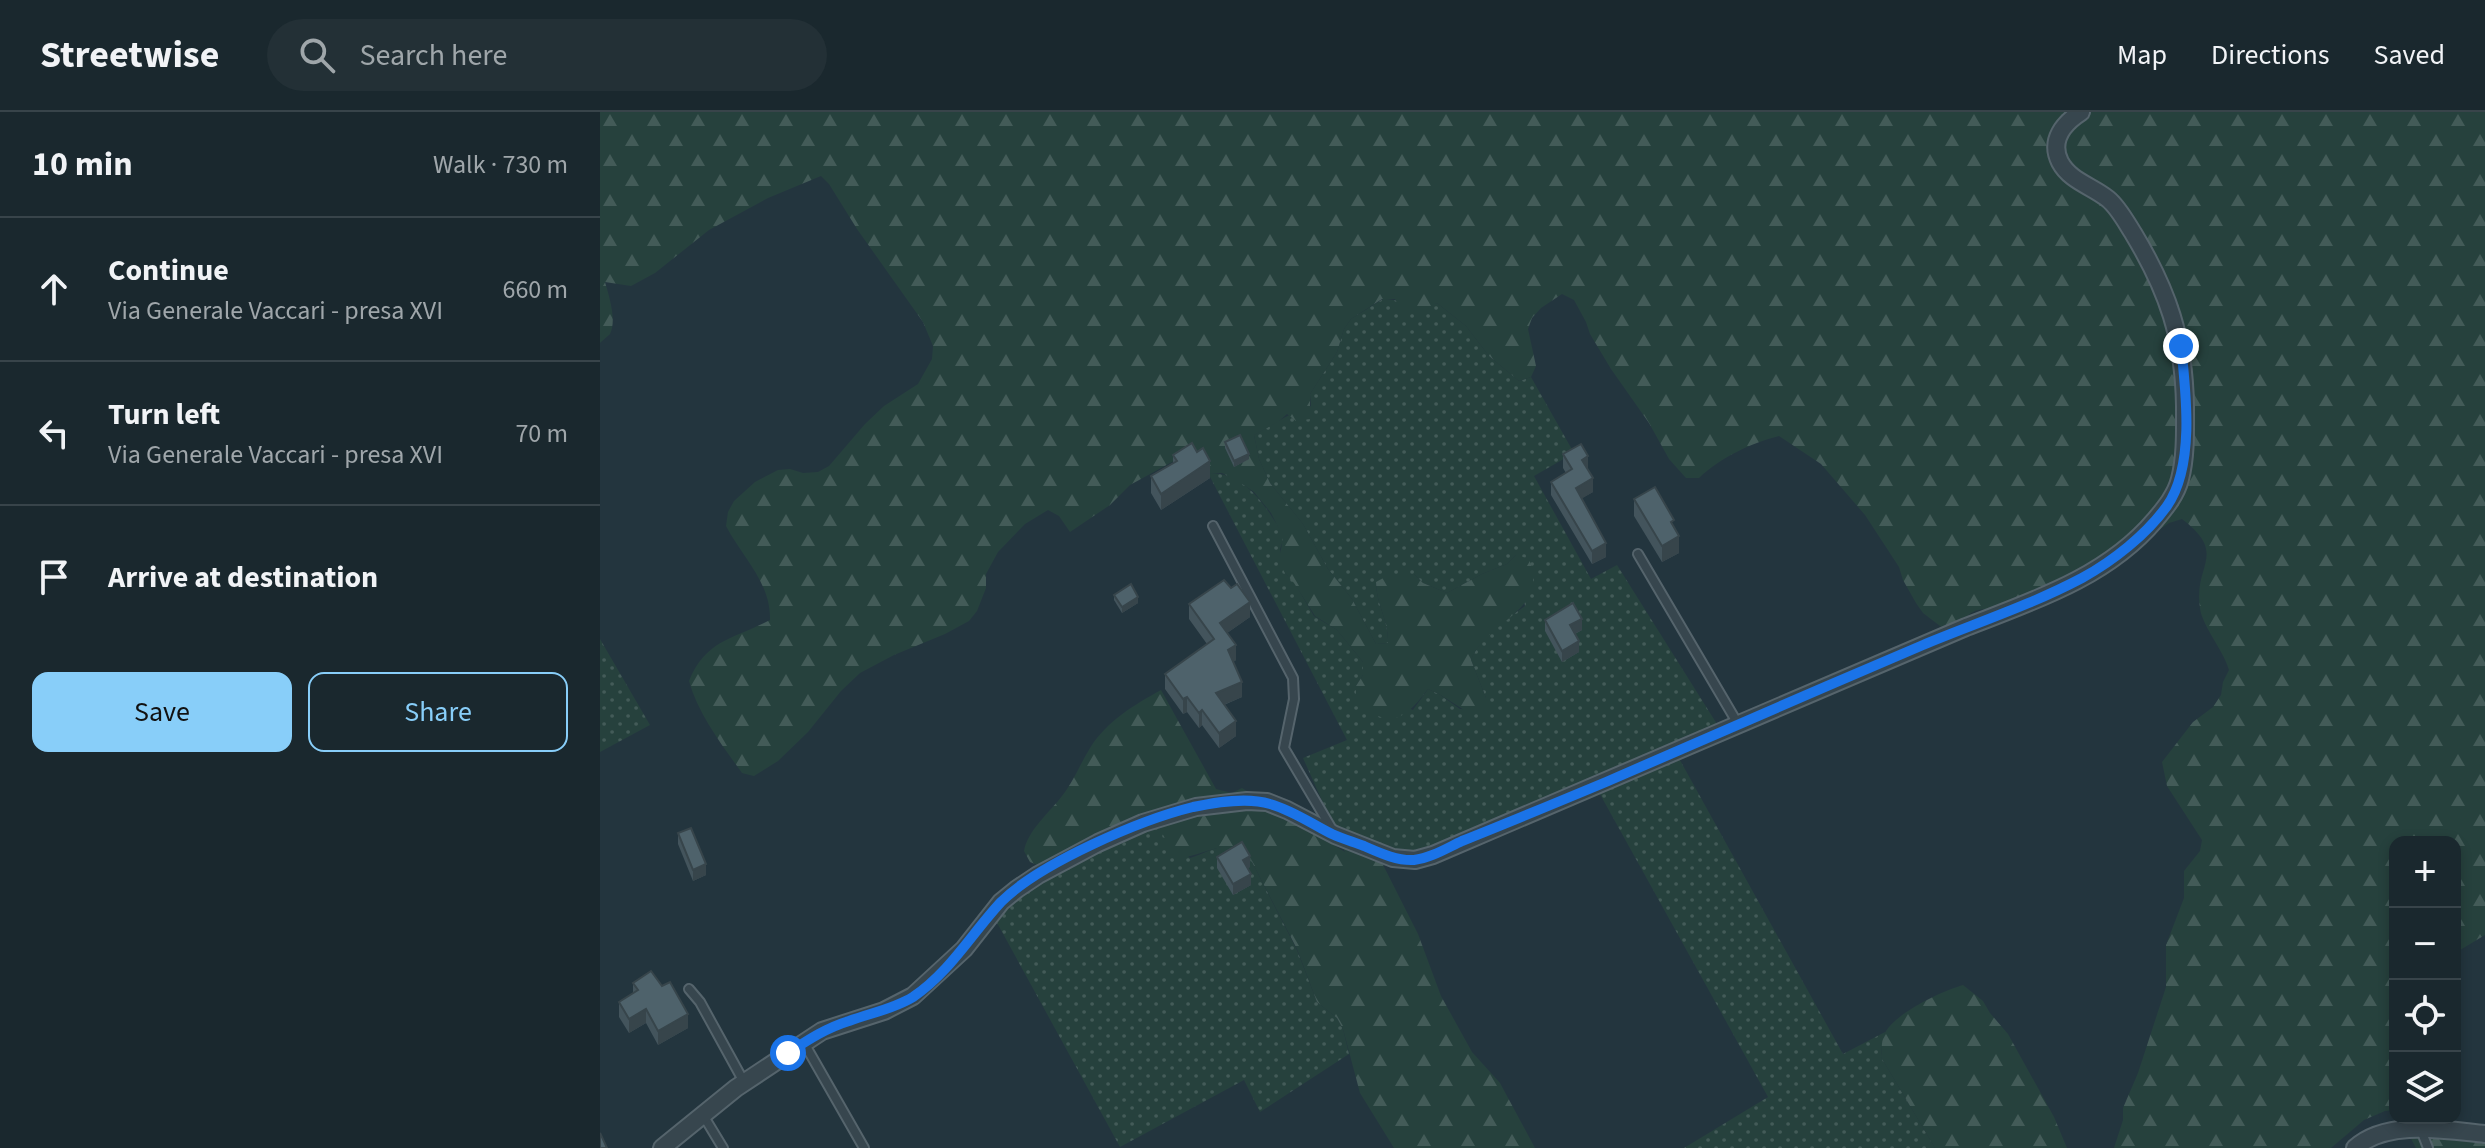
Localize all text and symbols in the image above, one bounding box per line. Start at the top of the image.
search box [267,19,827,91]
text: Streetwise [40,28,219,82]
icon: search [295,33,339,77]
text: Search here [359,34,507,77]
text: Map [2117,35,2167,75]
text: Directions [2211,35,2330,75]
text: Saved [2374,35,2445,75]
text: 10 min [32,140,133,189]
text: Walk · 730 m [433,146,568,183]
text: Continue [108,249,229,292]
icon: ahead [32,267,76,311]
text: 660 m [502,271,568,308]
text: Via Generale Vaccari - presa XVI [108,292,443,329]
route end [2163,328,2199,364]
text: Turn left [108,393,220,436]
icon: left [32,411,76,455]
text: 70 m [515,415,568,452]
text: Via Generale Vaccari - presa XVI [108,436,443,473]
icon: arrive [32,555,76,599]
text: Arrive at destination [108,556,378,599]
button: Save [32,672,292,752]
button: Share [308,672,568,752]
map controls [2389,836,2461,1124]
button: + [2389,836,2461,908]
button: − [2389,908,2461,980]
button: locate [2389,980,2461,1052]
route start [770,1035,806,1071]
button: layers [2389,1052,2461,1124]

